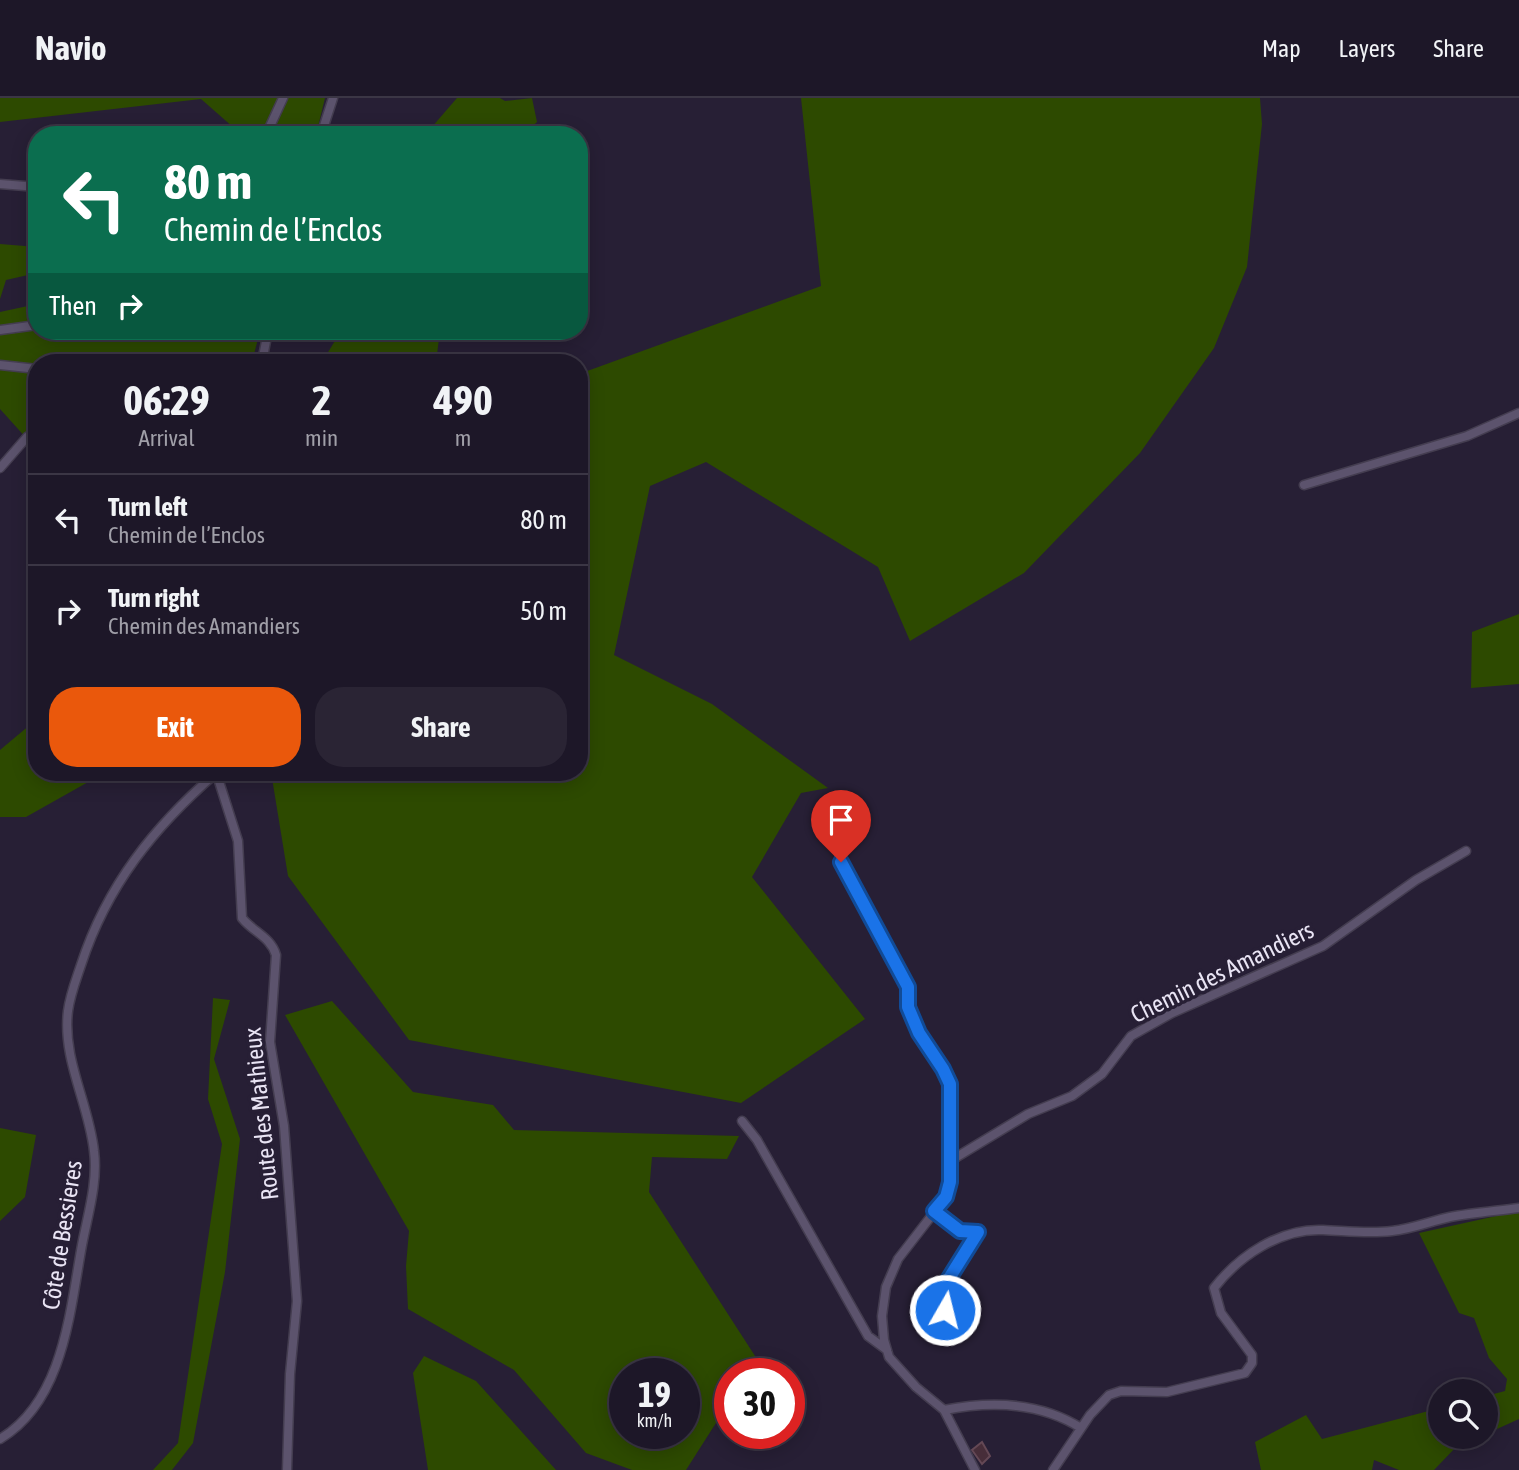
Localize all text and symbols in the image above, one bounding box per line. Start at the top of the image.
text: Navio [35,29,107,67]
text: Map [1262,35,1301,62]
text: Layers [1339,35,1395,62]
text: Share [1433,35,1484,62]
text: 80 m [164,153,252,209]
icon: left [49,154,140,245]
text: Chemin de l’Enclos [164,211,382,248]
icon: right [111,287,149,325]
text: Then [49,291,97,321]
text: 06:29 [123,376,210,424]
text: 2 [312,376,331,424]
text: 490 [433,376,493,424]
text: Arrival [138,425,195,451]
text: min [305,425,338,451]
text: m [455,425,471,451]
text: Turn left [108,492,188,522]
icon: left [49,501,87,539]
text: 80 m [520,505,567,535]
text: Chemin de l’Enclos [108,522,265,548]
text: Turn right [108,583,199,613]
icon: right [49,592,87,630]
text: 50 m [520,596,567,626]
text: Chemin des Amandiers [108,613,300,639]
button: Exit [49,687,301,767]
button: Share [315,687,567,767]
pin [811,790,871,862]
icon: arrive [822,801,860,839]
street label: Chemin des Amandiers [1126,916,1318,1028]
street label: Route des Mathieux [238,1026,283,1202]
street label: Côte de Bessieres [37,1159,87,1311]
position arrow [908,1273,982,1347]
speed limit sign: 30 [714,1358,805,1449]
text: 19 [638,1374,671,1414]
map controls [1428,1379,1498,1449]
button: search [1428,1379,1498,1449]
text: km/h [637,1410,672,1431]

